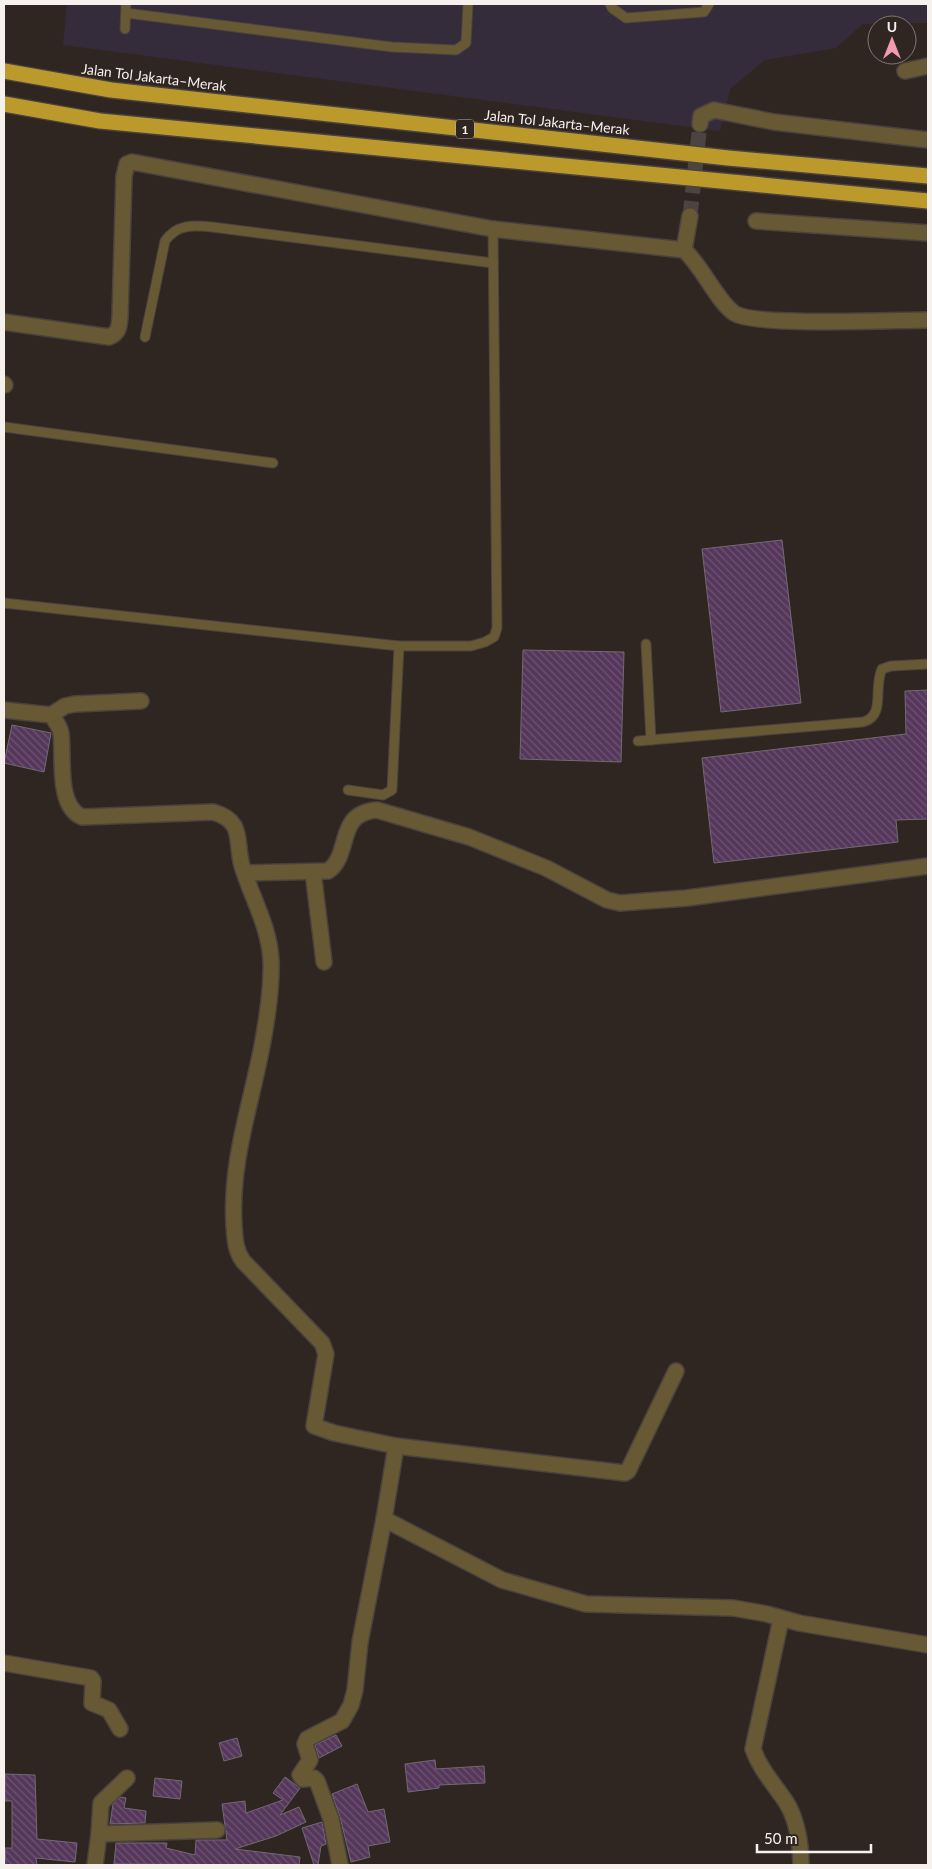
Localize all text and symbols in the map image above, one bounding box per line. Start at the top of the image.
north arrow [867,15,917,65]
text: U [887,18,897,35]
street label: Jalan Tol Jakarta–Merak [81,60,228,94]
street label: Jalan Tol Jakarta–Merak [484,106,631,138]
road number: 1 [456,120,474,138]
scale bar [757,1822,871,1854]
text: 50 m [764,1829,798,1847]

